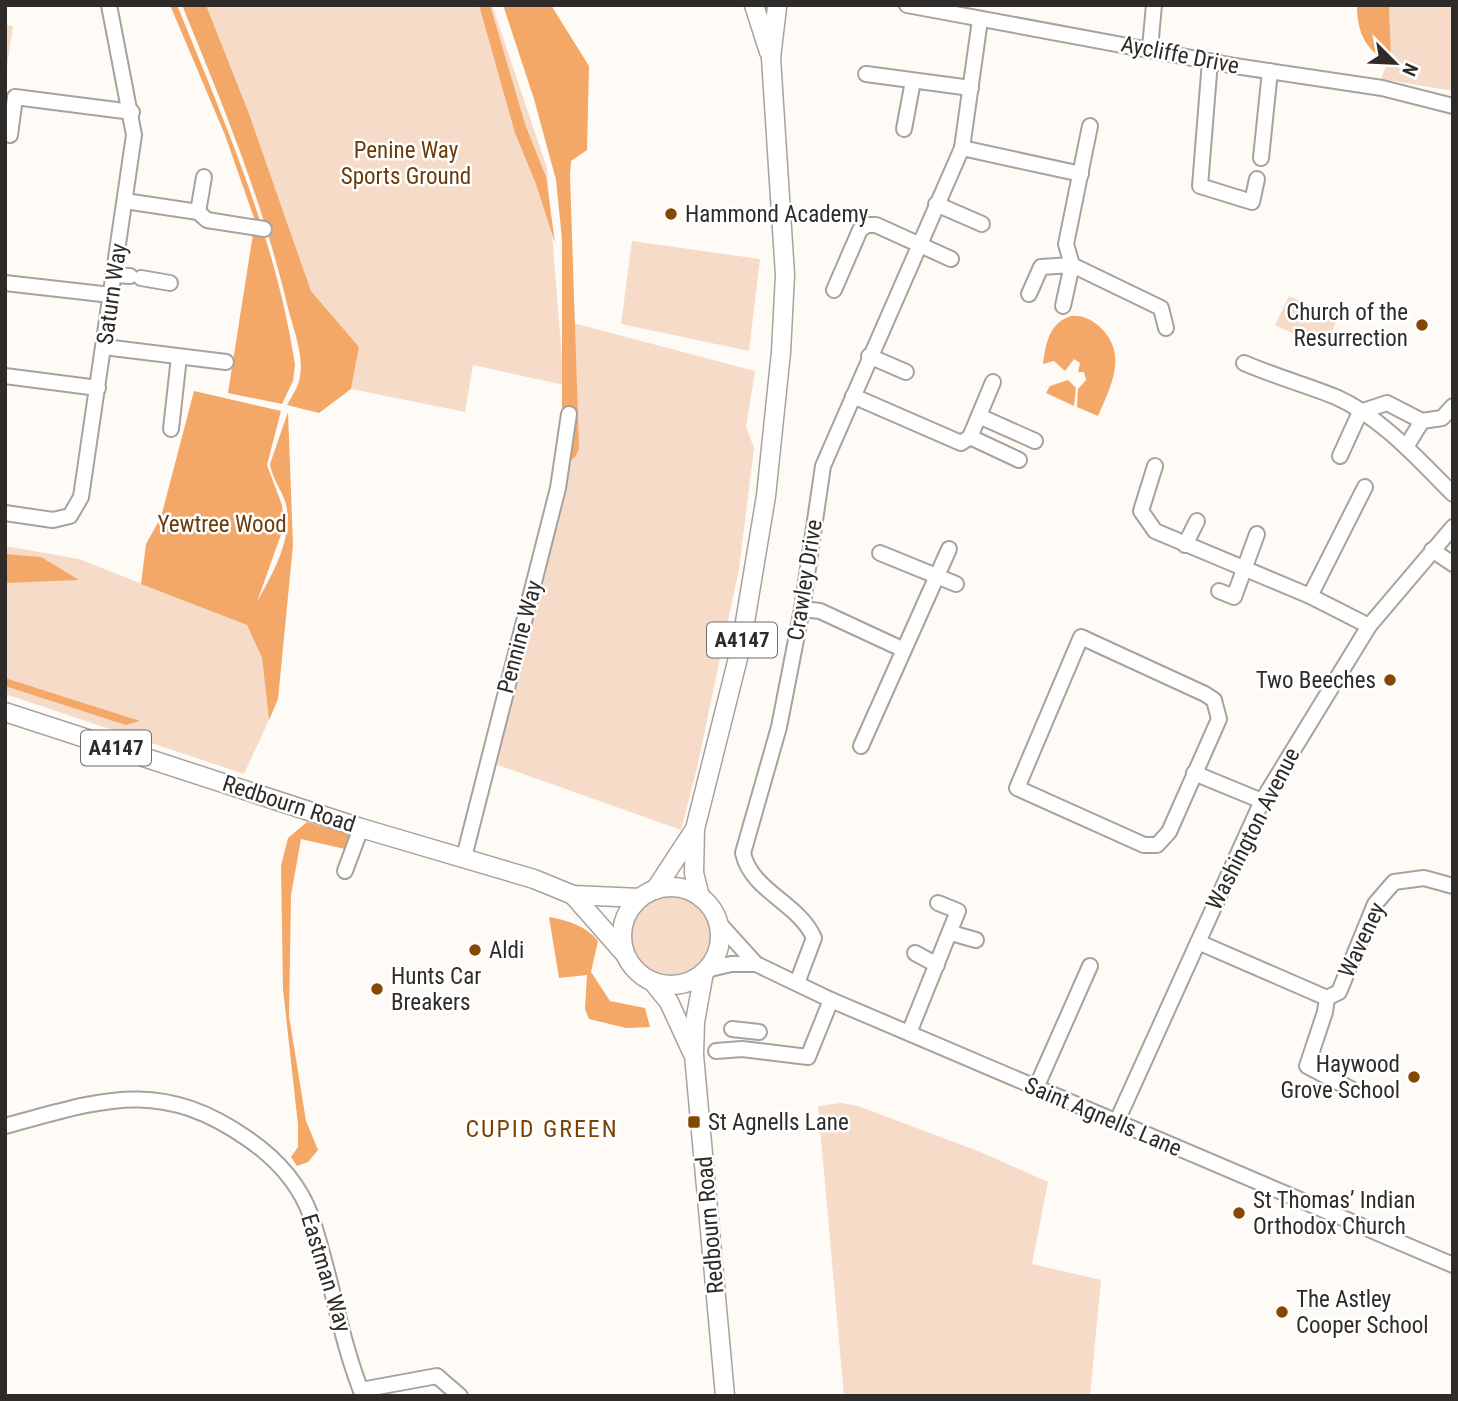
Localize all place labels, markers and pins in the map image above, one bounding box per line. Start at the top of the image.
place label: Hammond Academy [685,201,869,228]
marker: Hammond Academy [663,206,679,222]
place label: Church of the Resurrection [1286,299,1408,352]
marker: Church of the Resurrection [1414,317,1430,333]
place label: Two Beeches [1256,667,1376,694]
marker: Two Beeches [1382,672,1398,688]
place label: Aldi [489,937,524,964]
marker: Aldi [467,942,483,958]
place label: Hunts Car Breakers [391,963,481,1016]
marker: Hunts Car Breakers [369,981,385,997]
place label: Haywood Grove School [1280,1051,1400,1104]
marker: Haywood Grove School [1406,1069,1422,1085]
place label: St Agnells Lane [708,1109,849,1136]
marker: St Agnells Lane [686,1114,702,1130]
place label: St Thomas’ Indian Orthodox Church [1253,1187,1416,1240]
marker: St Thomas’ Indian Orthodox Church [1231,1205,1247,1221]
place label: The Astley Cooper School [1296,1286,1429,1339]
marker: The Astley Cooper School [1274,1304,1290,1320]

